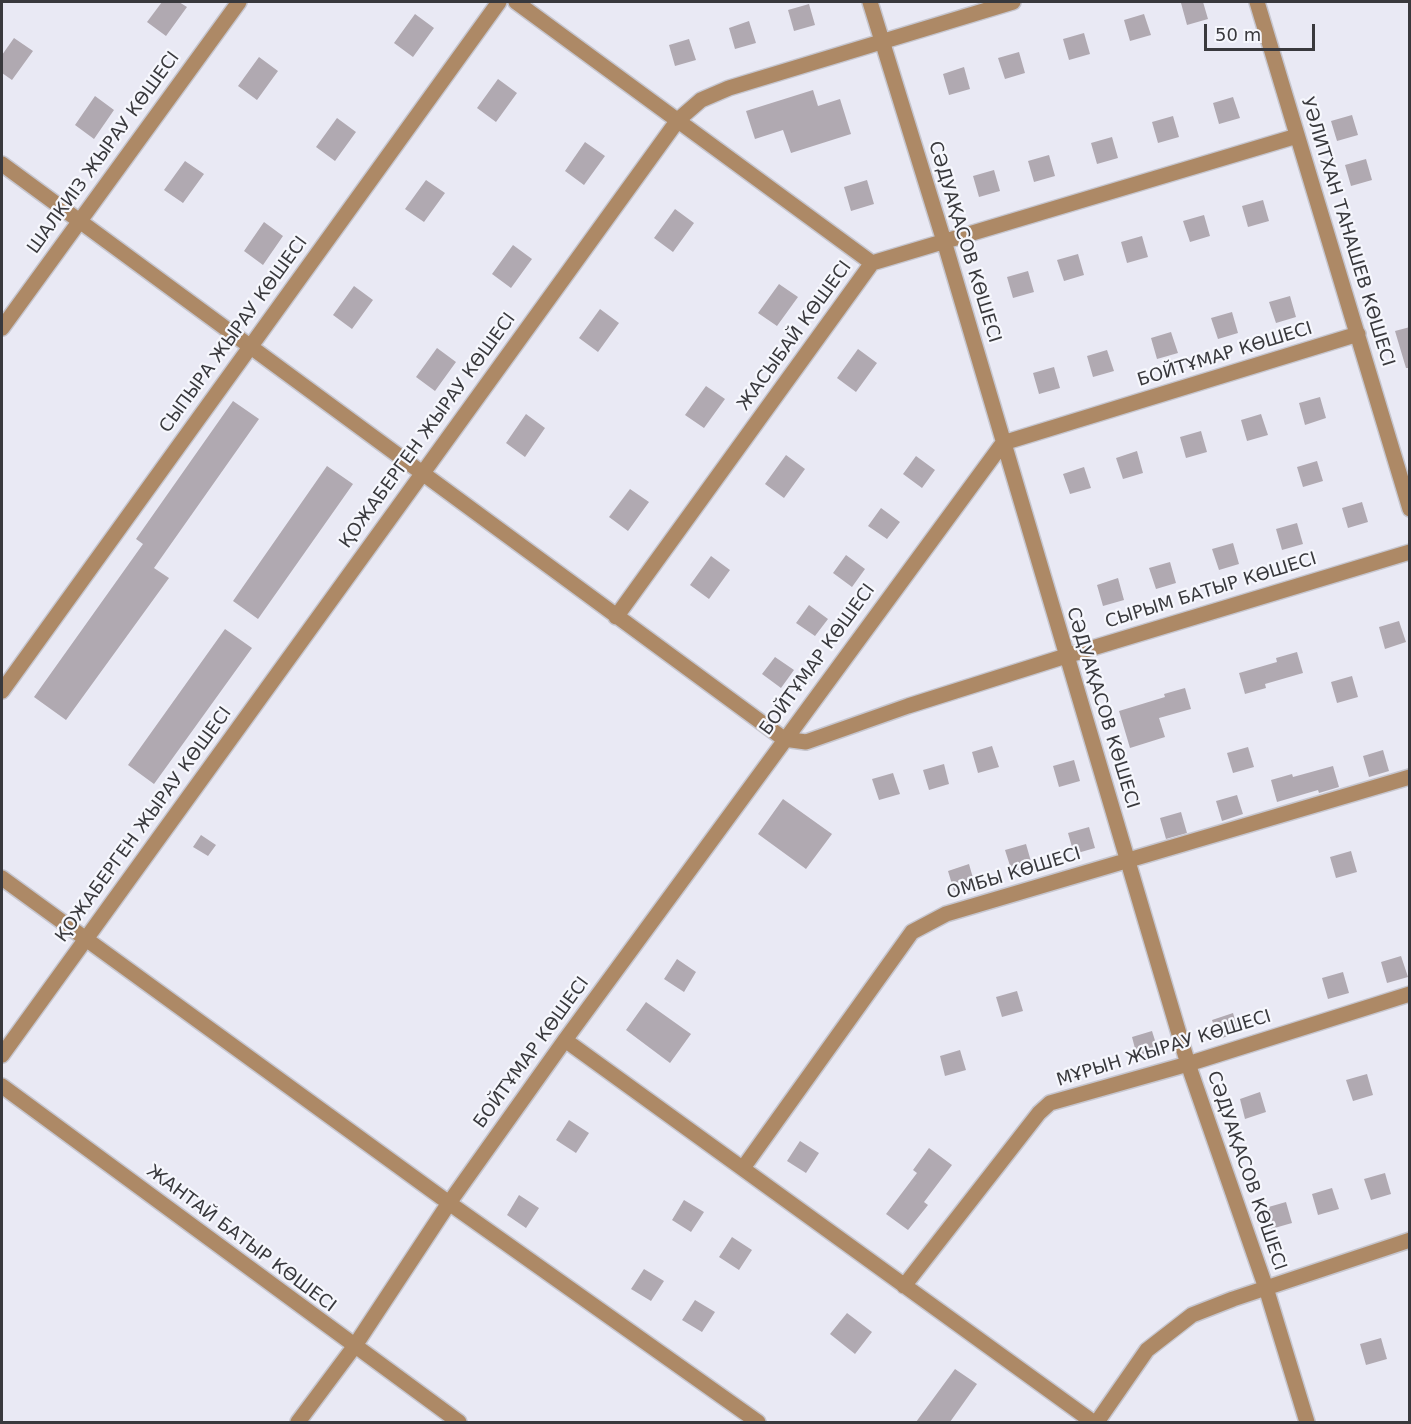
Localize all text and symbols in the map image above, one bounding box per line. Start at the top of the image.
scale bar [1207,12,1318,50]
text: 50 m [1215,24,1261,45]
street label: ШАЛКИІЗ ЖЫРАУ КӨШЕСІ [23,48,185,258]
street label: УӘЛИТХАН ТАНАШЕВ КӨШЕСІ [1296,95,1398,369]
street label: СӘДУАҚАСОВ КӨШЕСІ [923,139,1005,345]
street label: СЫПЫРА ЖЫРАУ КӨШЕСІ [156,233,312,437]
street label: ЖАСЫБАЙ КӨШЕСІ [734,257,856,415]
street label: ҚОЖАБЕРГЕН ЖЫРАУ КӨШЕСІ [335,309,521,553]
street label: БОЙТҰМАР КӨШЕСІ [1135,318,1315,392]
street label: СЫРЫМ БАТЫР КӨШЕСІ [1103,549,1319,633]
street label: БОЙТҰМАР КӨШЕСІ [756,580,880,740]
street label: СӘДУАҚАСОВ КӨШЕСІ [1061,605,1143,811]
street label: ҚОЖАБЕРГЕН ЖЫРАУ КӨШЕСІ [51,703,237,947]
street label: ОМБЫ КӨШЕСІ [944,843,1084,905]
street label: БОЙТҰМАР КӨШЕСІ [470,973,594,1133]
street label: МҰРЫН ЖЫРАУ КӨШЕСІ [1054,1006,1274,1092]
street label: СӘДУАҚАСОВ КӨШЕСІ [1202,1068,1290,1274]
street label: ЖАНТАЙ БАТЫР КӨШЕСІ [142,1161,340,1317]

